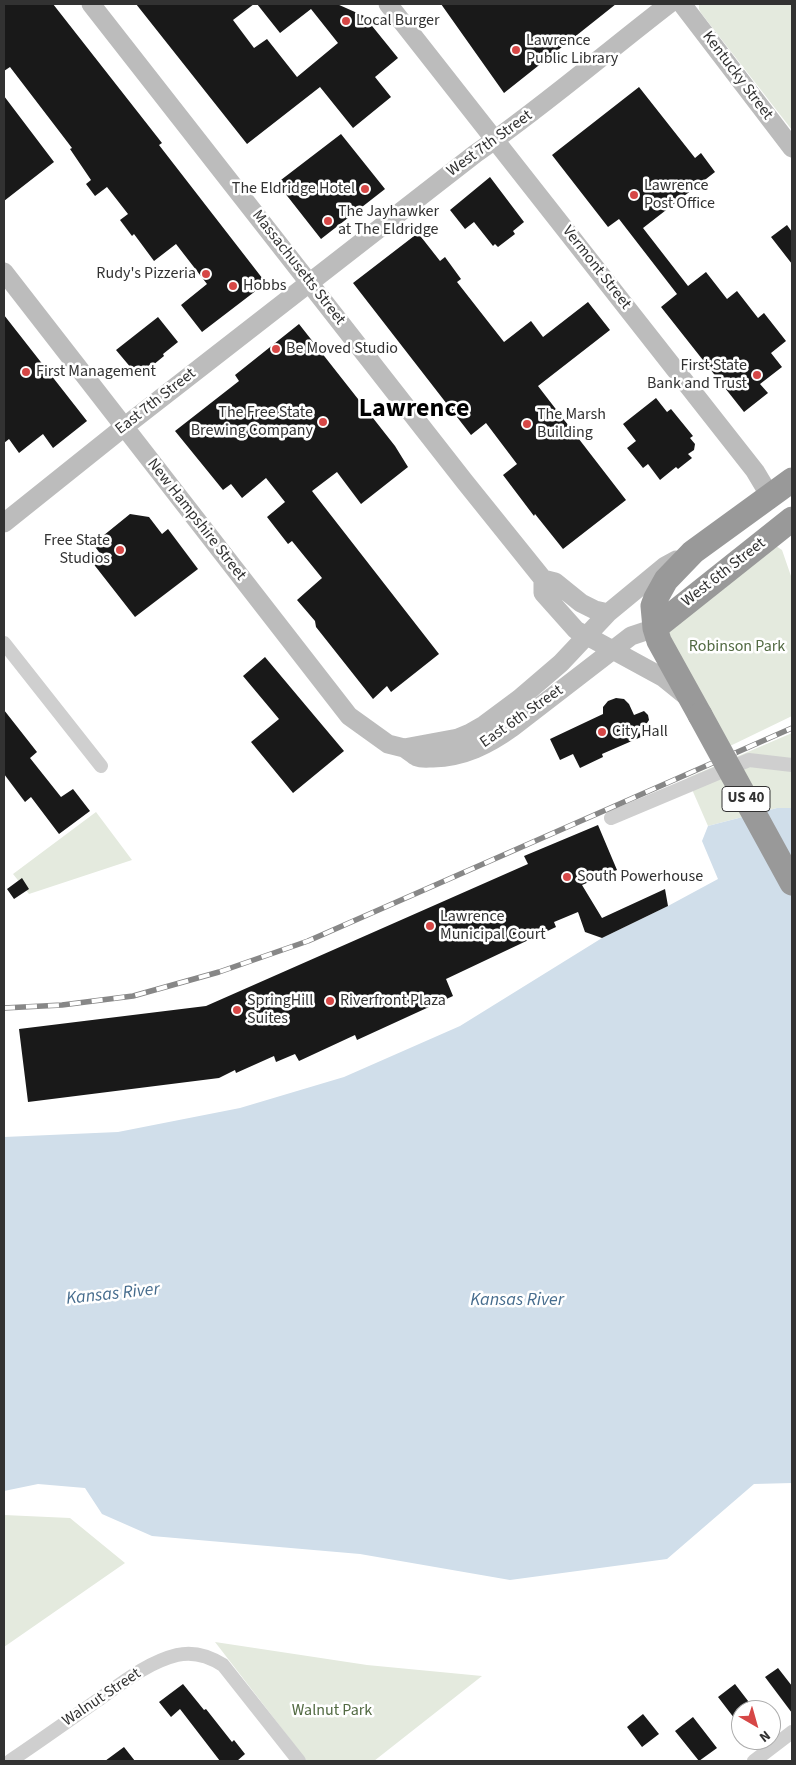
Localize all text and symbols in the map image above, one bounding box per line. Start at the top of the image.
place label: Local Burger [356,11,440,31]
marker: Local Burger [340,15,352,27]
street label: Kentucky Street [697,28,777,124]
place label: Lawrence Public Library [526,31,618,69]
marker: Lawrence Public Library [510,44,522,56]
street label: West 7th Street [444,107,536,181]
place label: Lawrence Post Office [644,176,715,214]
place label: The Eldridge Hotel [232,179,355,199]
marker: The Eldridge Hotel [359,183,371,195]
marker: Lawrence Post Office [628,189,640,201]
place label: The Jayhawker at The Eldridge [338,202,439,240]
street label: Massachusetts Street [247,207,349,329]
marker: The Jayhawker at The Eldridge [322,215,334,227]
street label: Vermont Street [557,222,635,314]
place label: Rudy's Pizzeria [96,264,196,284]
marker: Rudy's Pizzeria [200,268,212,280]
place label: Hobbs [243,276,286,296]
marker: Hobbs [227,280,239,292]
place label: Be Moved Studio [286,339,398,359]
marker: Be Moved Studio [270,343,282,355]
place label: First State Bank and Trust [647,356,747,394]
place label: First Management [36,362,156,382]
street label: East 7th Street [112,365,200,439]
marker: First Management [20,366,32,378]
marker: First State Bank and Trust [751,369,763,381]
district label: Lawrence [359,394,469,426]
place label: The Free State Brewing Company [191,403,313,441]
place label: The Marsh Building [537,405,606,443]
marker: The Free State Brewing Company [317,416,329,428]
marker: The Marsh Building [521,418,533,430]
street label: New Hampshire Street [142,455,250,585]
place label: Free State Studios [44,531,110,569]
street label: West 6th Street [678,534,770,612]
marker: Free State Studios [114,544,126,556]
park label: Robinson Park [689,637,785,657]
street label: East 6th Street [477,681,567,753]
place label: City Hall [612,722,668,742]
marker: City Hall [596,726,608,738]
road number: US 40 [722,786,770,812]
place label: South Powerhouse [577,867,703,887]
marker: South Powerhouse [561,871,573,883]
place label: Lawrence Municipal Court [440,907,546,945]
marker: Lawrence Municipal Court [424,920,436,932]
place label: SpringHill Suites [247,991,313,1029]
place label: Riverfront Plaza [340,991,446,1011]
marker: Riverfront Plaza [324,995,336,1007]
marker: SpringHill Suites [231,1004,243,1016]
water label: Kansas River [65,1279,161,1311]
water label: Kansas River [470,1290,564,1312]
street label: Walnut Street [59,1665,145,1731]
north arrow [731,1700,781,1750]
park label: Walnut Park [292,1701,372,1721]
text: N [755,1725,774,1747]

